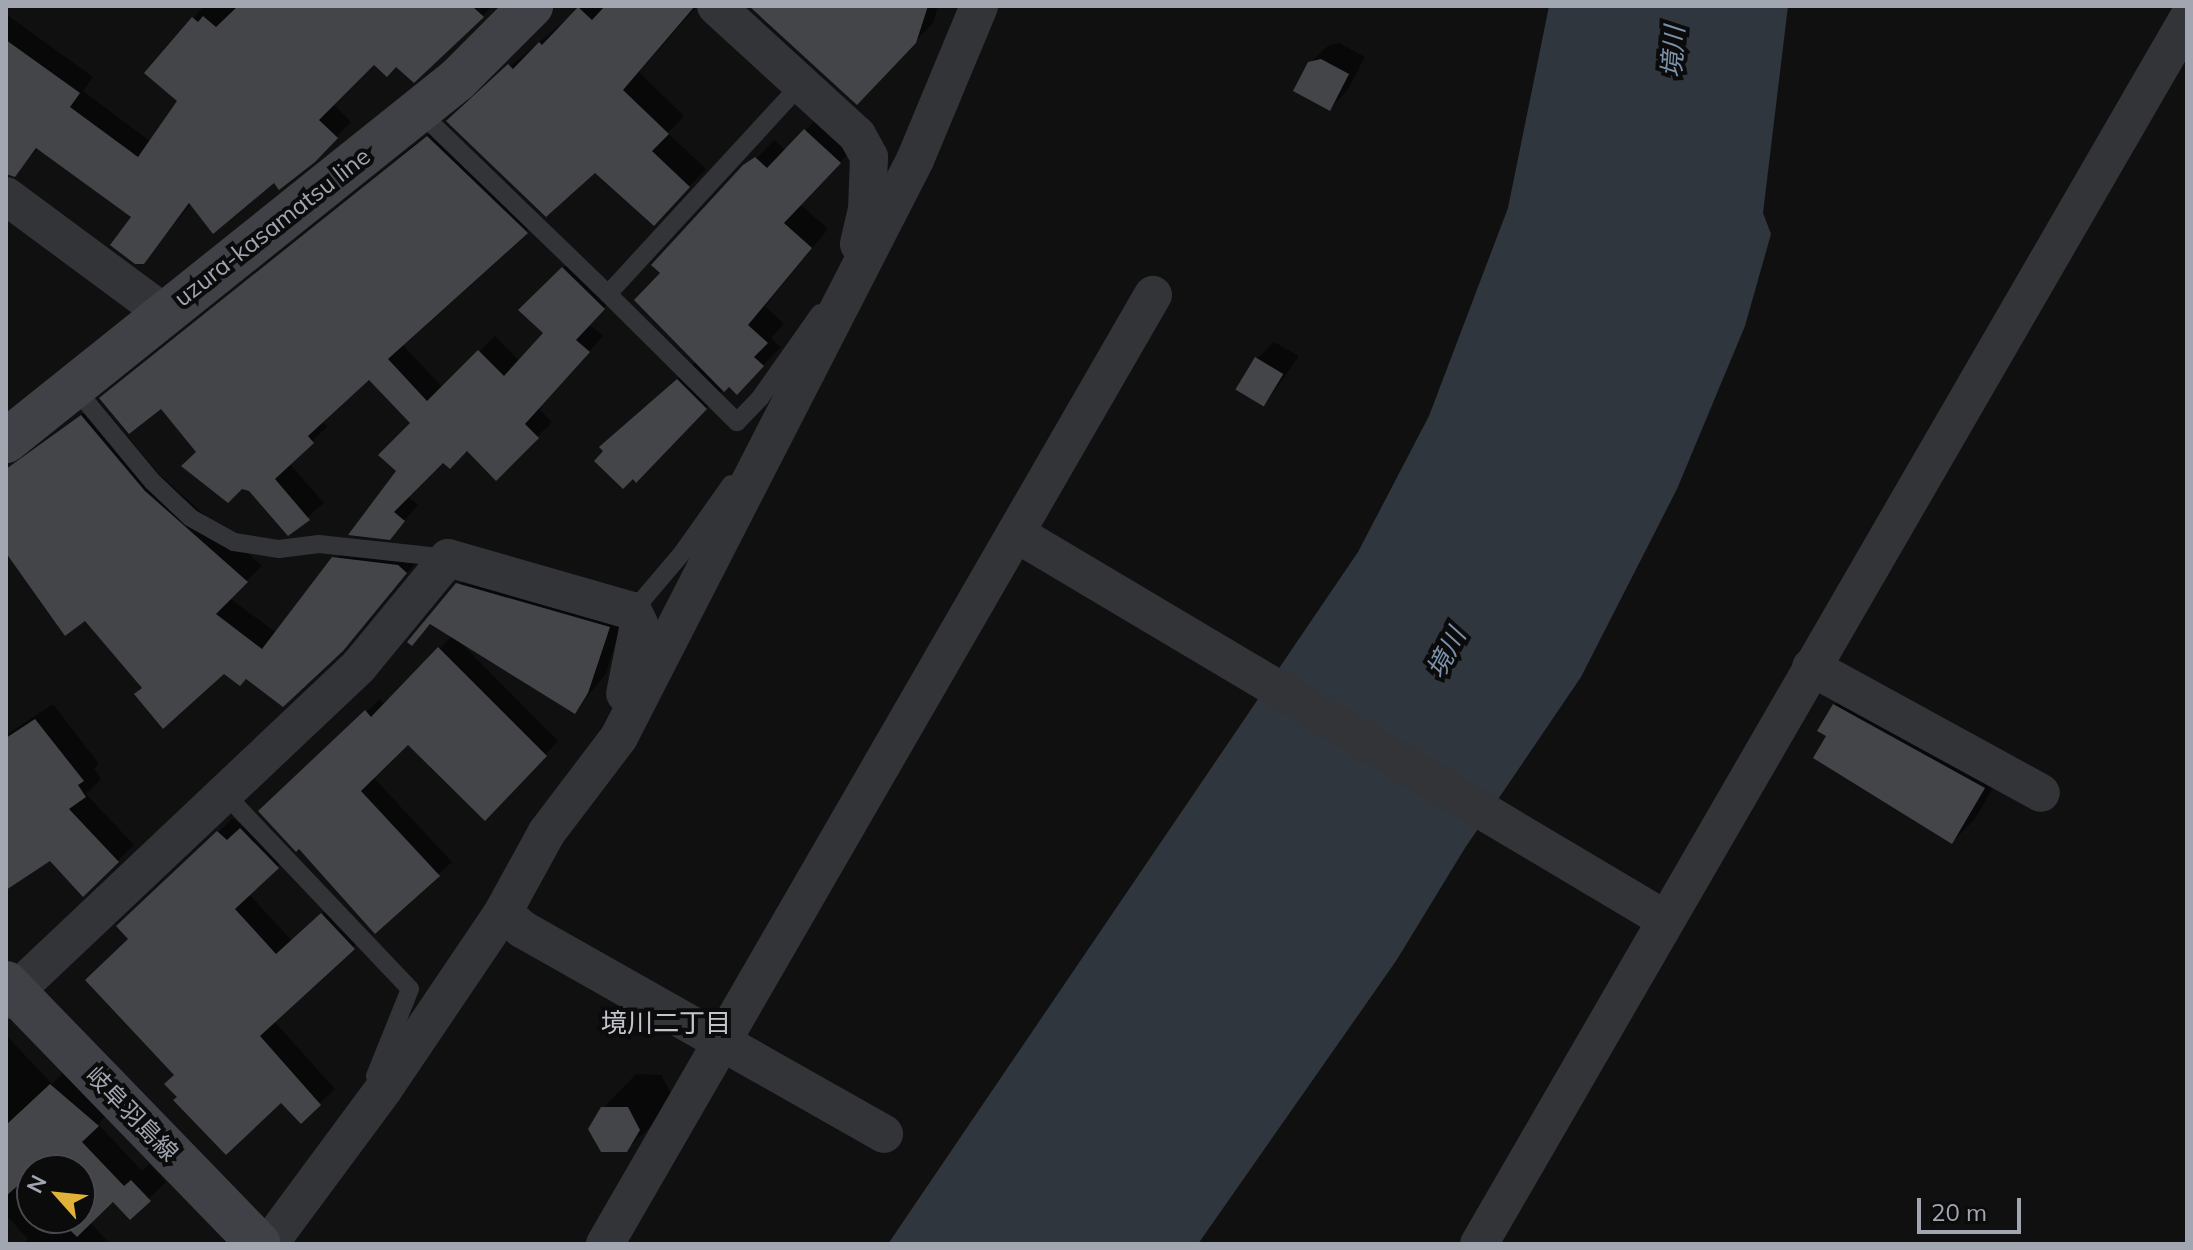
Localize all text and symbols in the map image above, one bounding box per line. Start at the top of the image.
water label: 境川 [1656,25,1690,79]
street label: uzura-kasamatsu line [168,142,376,312]
water label: 境川 [1420,623,1472,683]
district label: 境川二丁目 [601,1007,731,1039]
street label: 岐阜羽島線 [80,1061,184,1167]
north arrow [16,1154,96,1234]
text: N [20,1170,53,1198]
scale bar [1921,1182,2025,1232]
text: 20 m [1931,1197,1987,1227]

